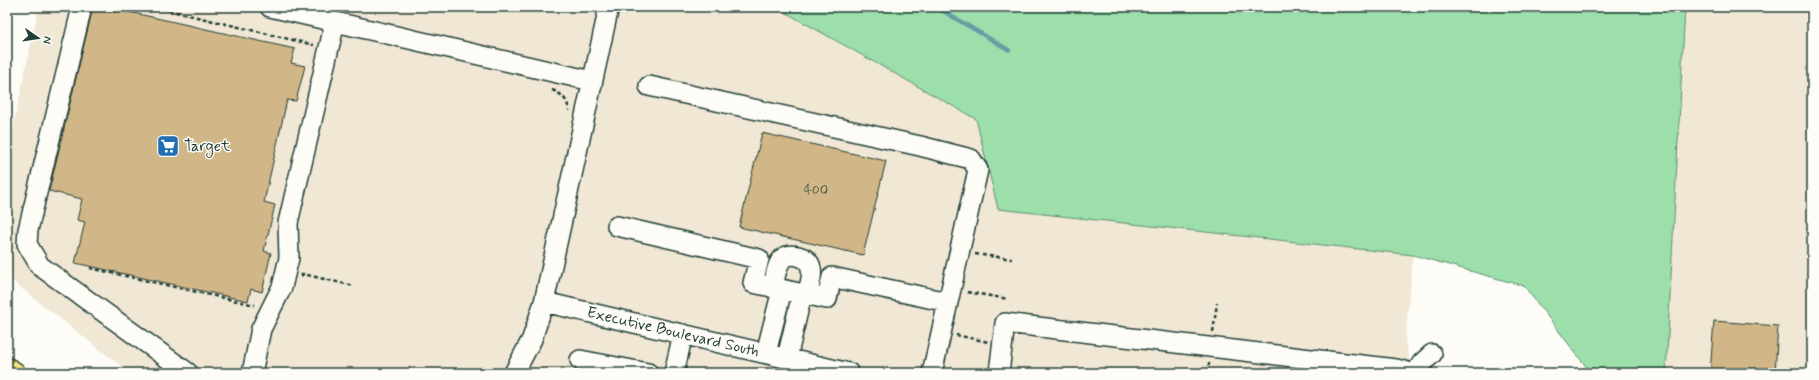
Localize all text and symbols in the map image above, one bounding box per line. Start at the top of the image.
north arrow [18,18,58,58]
text: N [39,35,54,45]
supermarket icon: Target [155,133,181,159]
place label: Target [184,136,231,158]
house number: 400 [804,181,828,199]
street label: Executive Boulevard South [585,302,761,362]

